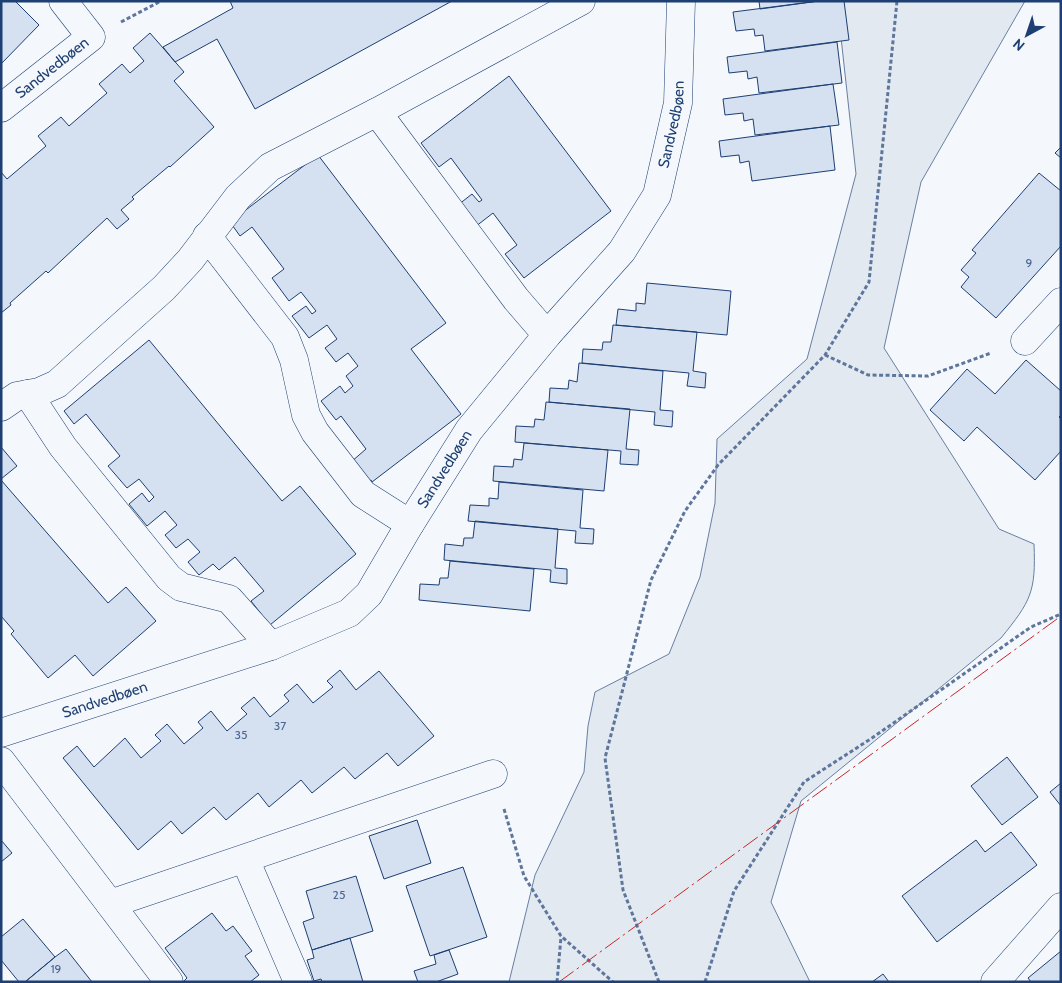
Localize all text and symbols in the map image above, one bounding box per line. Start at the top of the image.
north arrow [1002,10,1052,60]
street label: Sandvedbøen [12,33,92,102]
text: N [1009,35,1028,55]
street label: Sandvedbøen [654,80,688,170]
house number: 9 [1026,255,1033,270]
street label: Sandvedbøen [413,427,476,511]
street label: Sandvedbøen [60,677,150,722]
house number: 37 [274,718,286,733]
house number: 35 [235,727,247,742]
house number: 25 [333,887,345,902]
house number: 19 [51,961,62,976]

